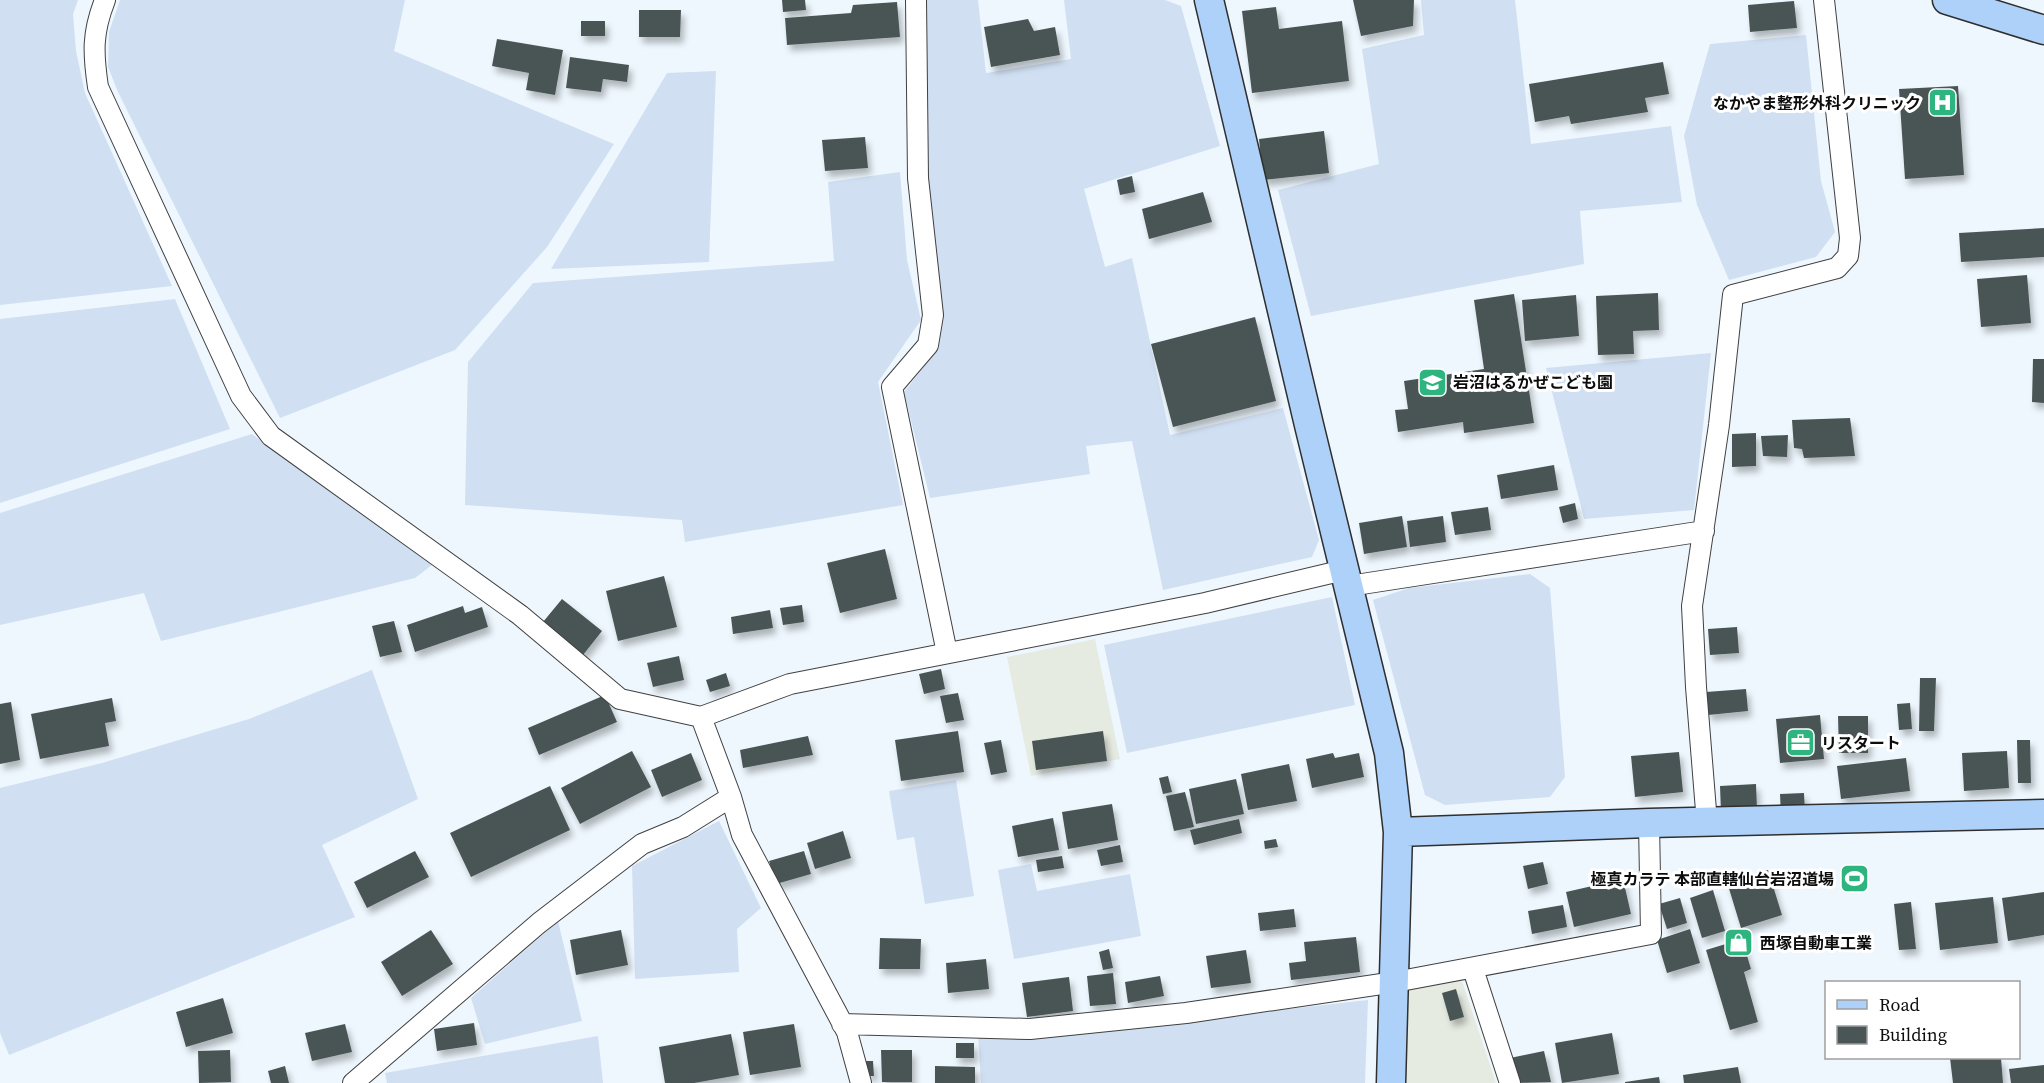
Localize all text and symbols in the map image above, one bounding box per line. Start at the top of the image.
hospital icon: なかやま整形外科クリニック [1926,87,1958,119]
place label: なかやま整形外科クリニック [1713,92,1921,114]
school or university icon: 岩沼はるかぜこども園 [1416,366,1448,398]
place label: 岩沼はるかぜこども園 [1453,371,1613,393]
office icon: リスタート [1784,727,1816,759]
place label: リスタート [1821,732,1901,754]
sports icon: 極真カラテ 本部直轄仙台岩沼道場 [1839,863,1871,895]
place label: 極真カラテ 本部直轄仙台岩沼道場 [1591,868,1834,890]
shop icon: 西塚自動車工業 [1723,927,1755,959]
place label: 西塚自動車工業 [1760,932,1872,954]
legend [1825,981,2020,1059]
text: Road [1879,992,1920,1017]
text: Building [1879,1022,1947,1047]

